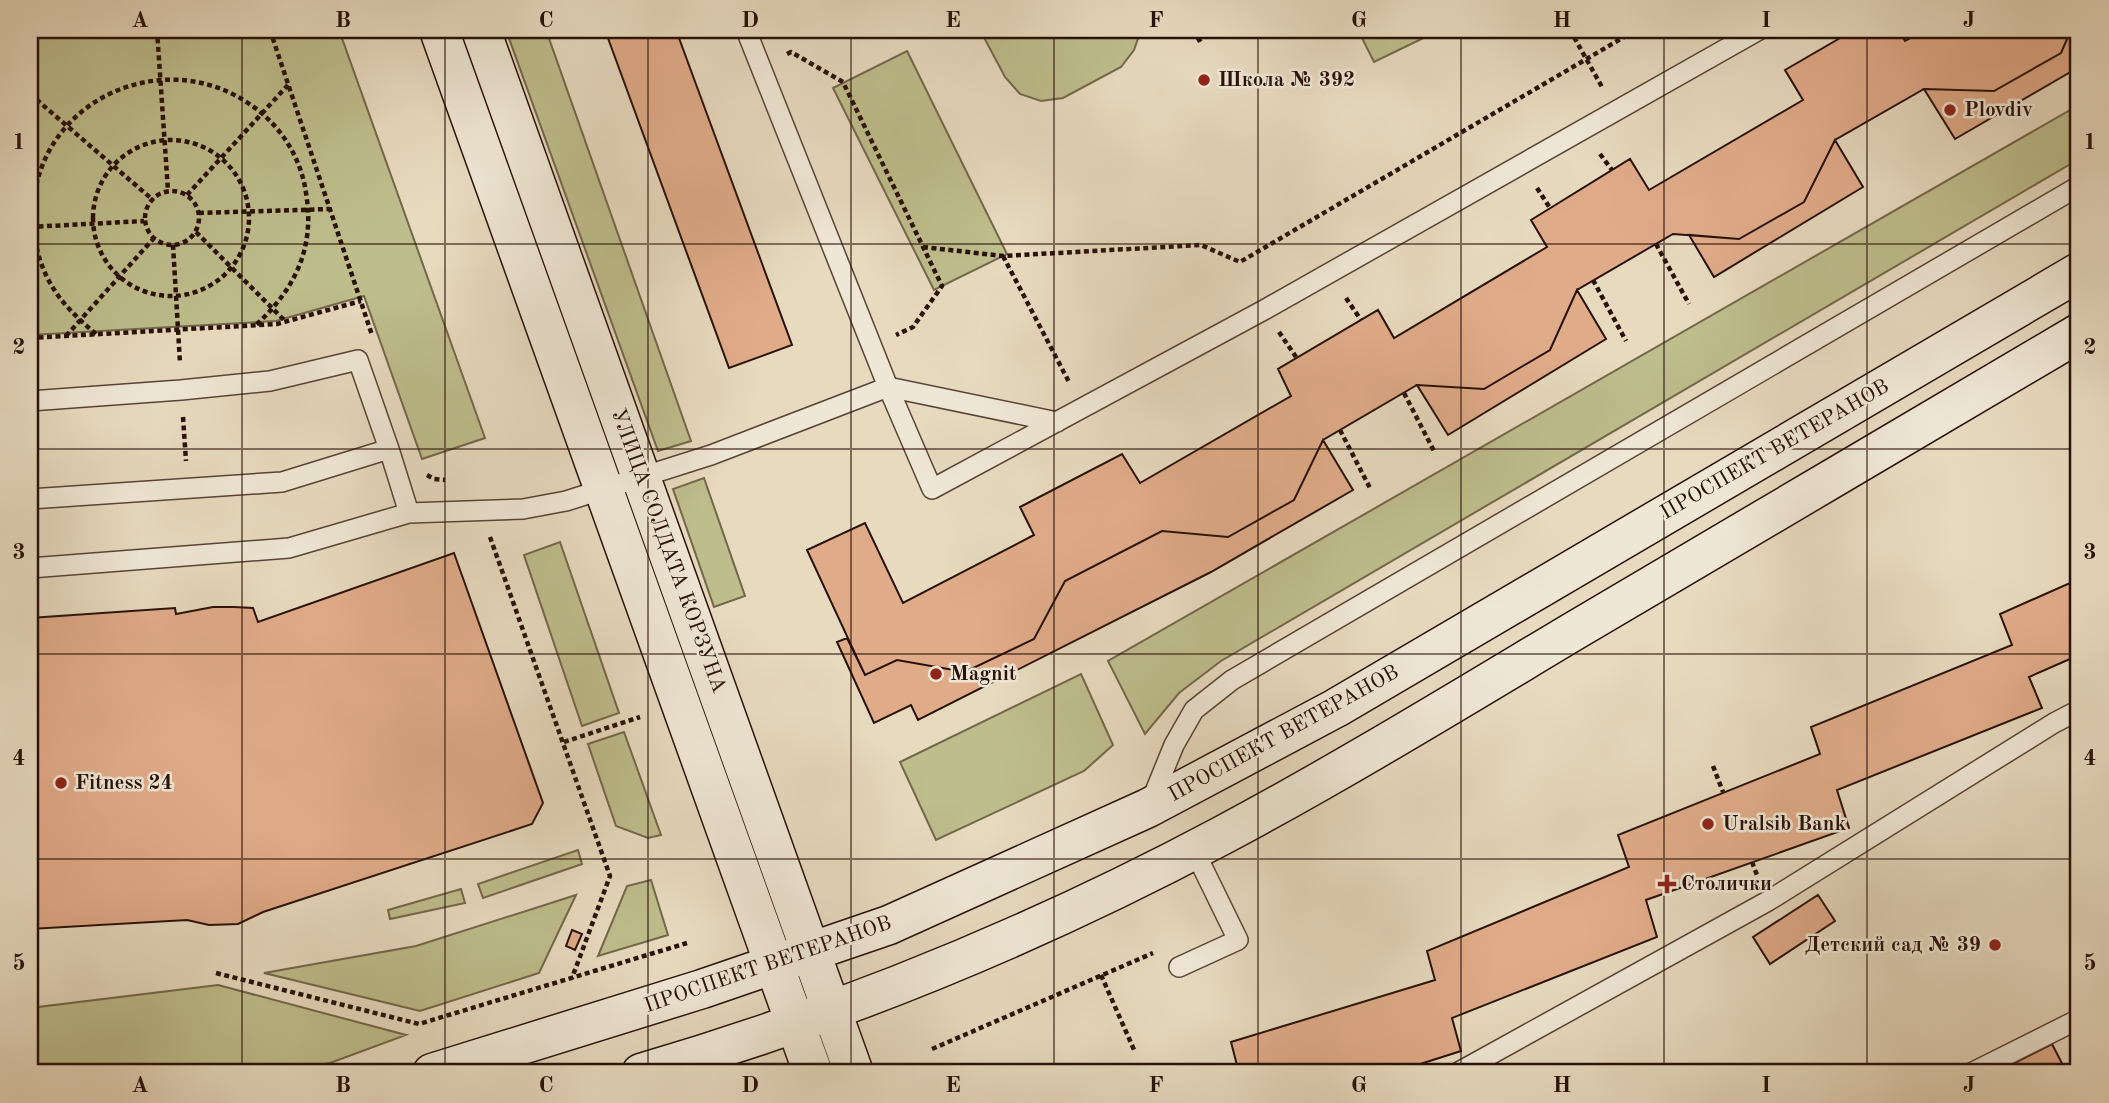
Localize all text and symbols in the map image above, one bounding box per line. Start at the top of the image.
text: A [131,9,149,32]
text: B [335,9,351,32]
text: C [538,9,554,32]
text: D [741,9,759,32]
text: E [945,9,961,32]
text: F [1148,9,1164,32]
text: G [1351,9,1367,32]
text: H [1553,9,1571,32]
text: I [1761,9,1771,32]
text: J [1963,9,1975,32]
place label: Школа № 392 [1218,70,1355,91]
marker: Школа № 392 [1196,72,1212,88]
place label: Plovdiv [1964,100,2033,121]
marker: Plovdiv [1942,102,1958,118]
text: 1 [12,131,26,154]
text: 1 [2083,131,2097,154]
text: 2 [12,336,26,359]
text: 2 [2083,336,2097,359]
street label: ПРОСПЕКТ ВЕТЕРАНОВ [1657,376,1893,524]
street label: УЛИЦА СОЛДАТА КОРЗУНА [607,406,729,696]
text: 3 [12,541,26,564]
text: 3 [2083,541,2097,564]
street label: ПРОСПЕКТ ВЕТЕРАНОВ [1165,662,1403,806]
place label: Magnit [950,664,1017,685]
marker: Magnit [928,666,944,682]
text: 4 [12,747,26,770]
text: 4 [2083,747,2097,770]
place label: Fitness 24 [75,773,173,794]
marker: Fitness 24 [53,775,69,791]
place label: Uralsib Bank [1722,814,1846,835]
marker: Uralsib Bank [1700,816,1716,832]
place label: Столички [1681,874,1772,895]
marker: Столички [1659,876,1675,892]
street label: ПРОСПЕКТ ВЕТЕРАНОВ [642,913,894,1017]
place label: Детский сад № 39 [1805,935,1981,956]
marker: Детский сад № 39 [1987,937,2003,953]
text: 5 [12,952,26,975]
text: 5 [2083,952,2097,975]
text: A [131,1074,149,1097]
text: B [335,1074,351,1097]
text: C [538,1074,554,1097]
text: D [741,1074,759,1097]
text: E [945,1074,961,1097]
text: F [1148,1074,1164,1097]
text: G [1351,1074,1367,1097]
text: H [1553,1074,1571,1097]
text: I [1761,1074,1771,1097]
text: J [1963,1074,1975,1097]

